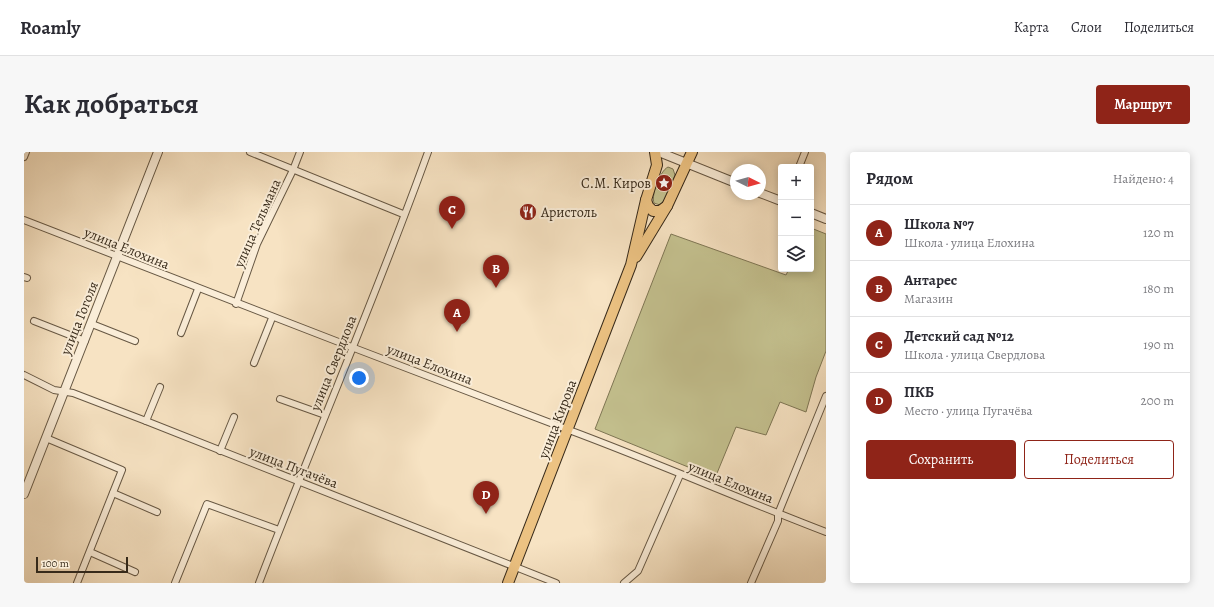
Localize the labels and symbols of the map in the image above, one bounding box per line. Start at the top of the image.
north arrow [730,164,766,200]
place icon: С.М. Киров [654,173,674,193]
place label: С.М. Киров [581,174,651,193]
street label: улица Тельмана [229,175,286,271]
pin: C [439,196,465,229]
restaurant icon: Аристоль [518,202,538,222]
place label: Аристоль [540,203,597,222]
street label: улица Елохина [80,222,173,274]
pin: B [483,255,509,288]
street label: улица Гоголя [56,278,103,359]
pin: A [444,299,470,332]
street label: улица Свердлова [305,312,361,415]
street label: улица Елохина [383,339,476,390]
your location [349,368,369,388]
street label: улица Кирова [533,376,581,462]
street label: улица Пугачёва [246,442,341,493]
street label: улица Елохина [684,456,777,508]
pin: D [473,481,499,514]
scale bar [36,555,128,574]

